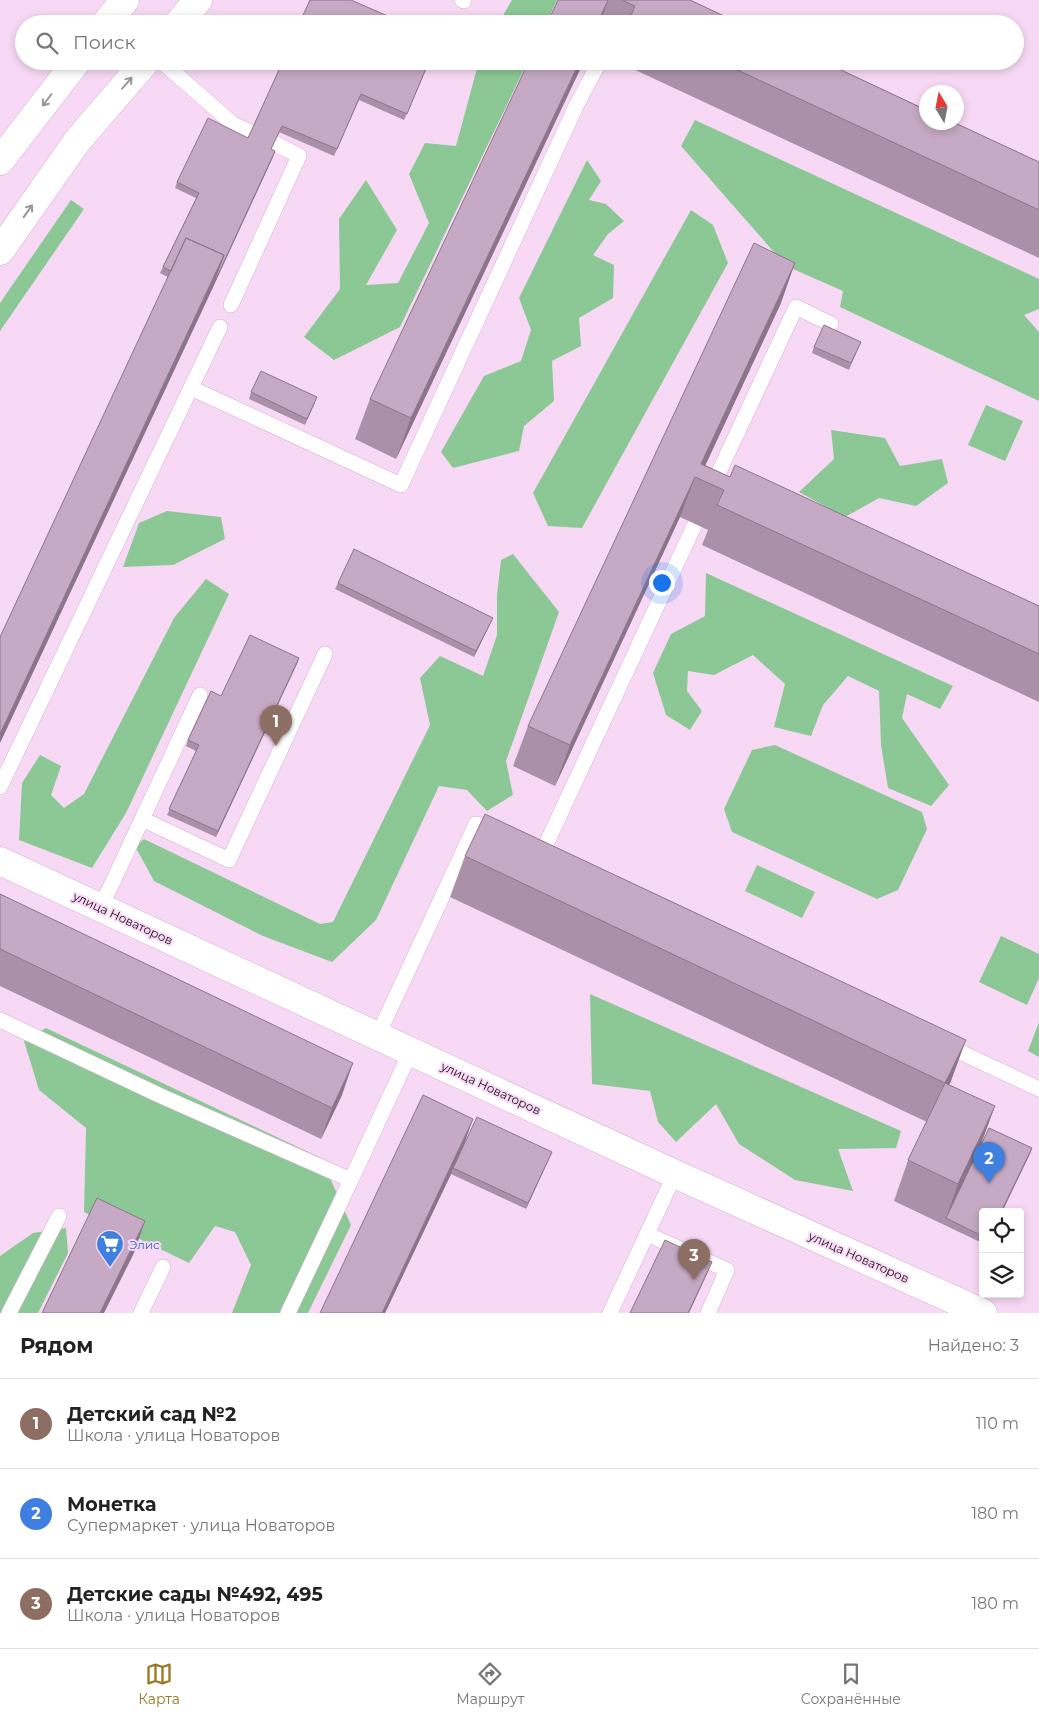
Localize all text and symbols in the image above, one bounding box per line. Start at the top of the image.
search box [15,15,1024,70]
icon: search [33,29,61,57]
text: Поиск [73,31,136,54]
one-way arrow [122,76,133,89]
north arrow [919,85,964,130]
one-way arrow [42,93,52,107]
one-way arrow [23,204,33,218]
your location [649,570,675,596]
pin: 1 [260,705,292,746]
street label: улица Новаторов [70,888,175,948]
street label: улица Новаторов [438,1058,543,1118]
pin: 2 [973,1142,1005,1183]
map controls [979,1208,1024,1298]
button: locate [979,1208,1024,1253]
street label: улица Новаторов [805,1228,912,1286]
supermarket icon: Элис [95,1229,125,1268]
place label: Элис [129,1237,160,1252]
pin: 3 [678,1239,710,1280]
button: layers [979,1253,1024,1298]
text: Рядом [20,1333,93,1358]
text: Найдено: 3 [928,1336,1019,1355]
text: Детский сад №2 [67,1403,236,1426]
text: 1 [33,1414,39,1433]
text: 110 m [976,1414,1019,1433]
text: Школа · улица Новаторов [67,1426,280,1445]
text: Монетка [67,1493,156,1516]
text: 2 [31,1504,41,1523]
text: 180 m [971,1504,1019,1523]
text: Супермаркет · улица Новаторов [67,1516,335,1535]
text: Детские сады №492, 495 [67,1583,323,1606]
text: 3 [31,1594,41,1613]
text: 180 m [971,1594,1019,1613]
text: Школа · улица Новаторов [67,1606,280,1625]
tab: Карта [138,1660,180,1708]
tab: Маршрут [456,1660,524,1708]
tab: Сохранённые [801,1660,901,1708]

